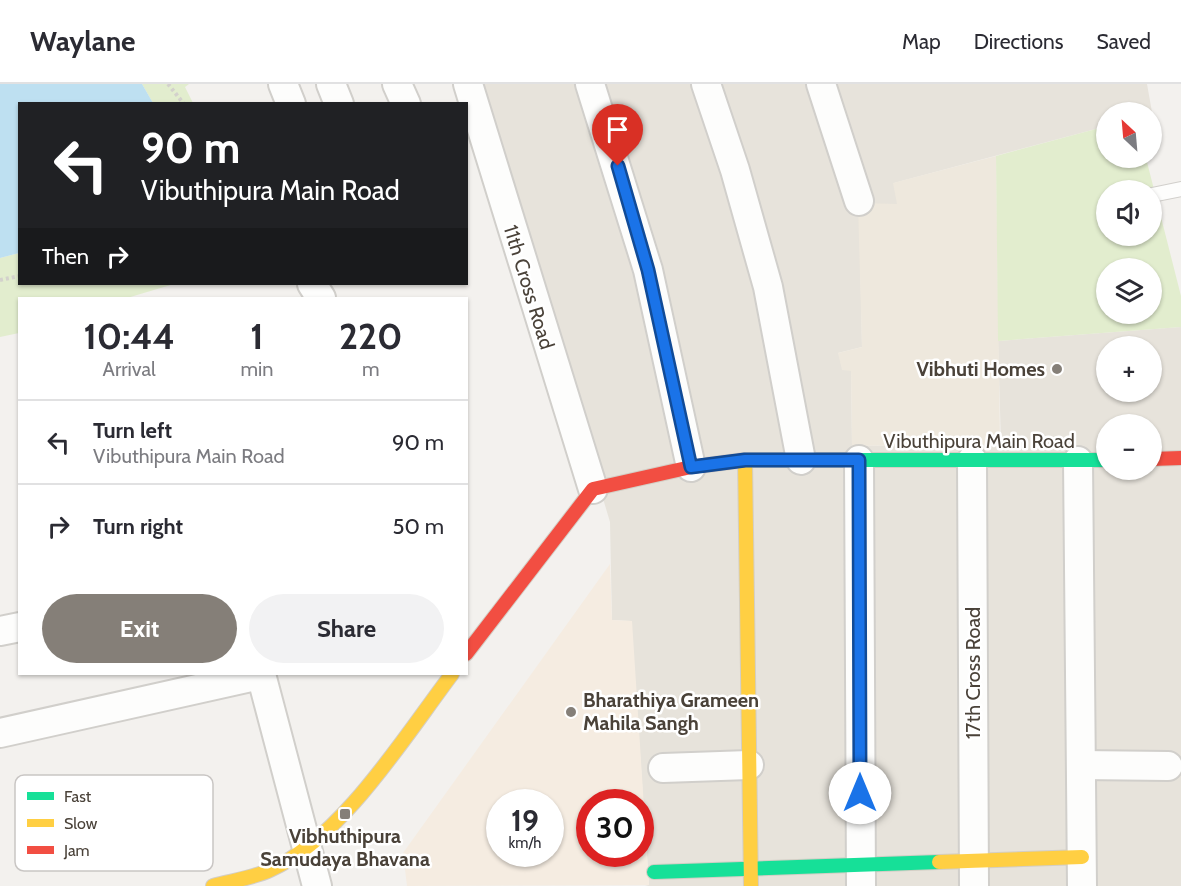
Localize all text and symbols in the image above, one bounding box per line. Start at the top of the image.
text: Waylane [30,24,136,58]
text: Map [902,29,941,54]
text: Directions [974,29,1063,54]
text: Saved [1096,29,1151,54]
north arrow [1096,102,1162,168]
map controls [1096,102,1162,480]
pin [592,104,643,166]
icon: arrive [601,113,634,146]
text: 90 m [141,122,240,174]
icon: left [42,126,120,204]
text: Vibuthipura Main Road [141,174,400,207]
button: sound [1096,180,1162,246]
street label: 11th Cross Road [499,222,559,352]
icon: right [101,240,134,273]
text: Then [42,243,89,270]
button: layers [1096,258,1162,324]
text: 10:44 [84,314,175,358]
text: 1 [250,314,264,358]
text: 220 [339,314,402,358]
button: + [1096,336,1162,402]
text: Arrival [103,357,156,381]
text: min [240,357,273,381]
text: m [362,357,379,381]
place label: Vibhuti Homes [916,357,1045,381]
marker: Vibhuti Homes [1050,362,1064,376]
button: − [1096,414,1162,480]
text: Turn left [93,417,172,444]
icon: left [42,426,75,459]
text: 90 m [392,429,444,456]
street label: Vibuthipura Main Road [883,429,1075,453]
text: Vibuthipura Main Road [93,444,285,468]
icon: right [42,510,75,543]
text: Turn right [93,513,183,540]
text: 50 m [392,513,444,540]
button: Exit [42,594,237,663]
button: Share [249,594,444,663]
street label: 17th Cross Road [961,607,985,739]
place label: Bharathiya Grameen Mahila Sangh [583,688,759,735]
marker: Bharathiya Grameen Mahila Sangh [564,705,578,719]
position arrow [828,761,892,825]
legend [15,775,213,871]
text: Fast [64,787,92,806]
speed limit sign: 30 [576,789,654,867]
text: 19 [511,802,539,839]
marker: Vibhuthipura Samudaya Bhavana [338,807,352,821]
text: Slow [64,814,98,833]
place label: Vibhuthipura Samudaya Bhavana [260,824,430,871]
text: km/h [509,834,541,852]
text: Jam [63,841,90,860]

